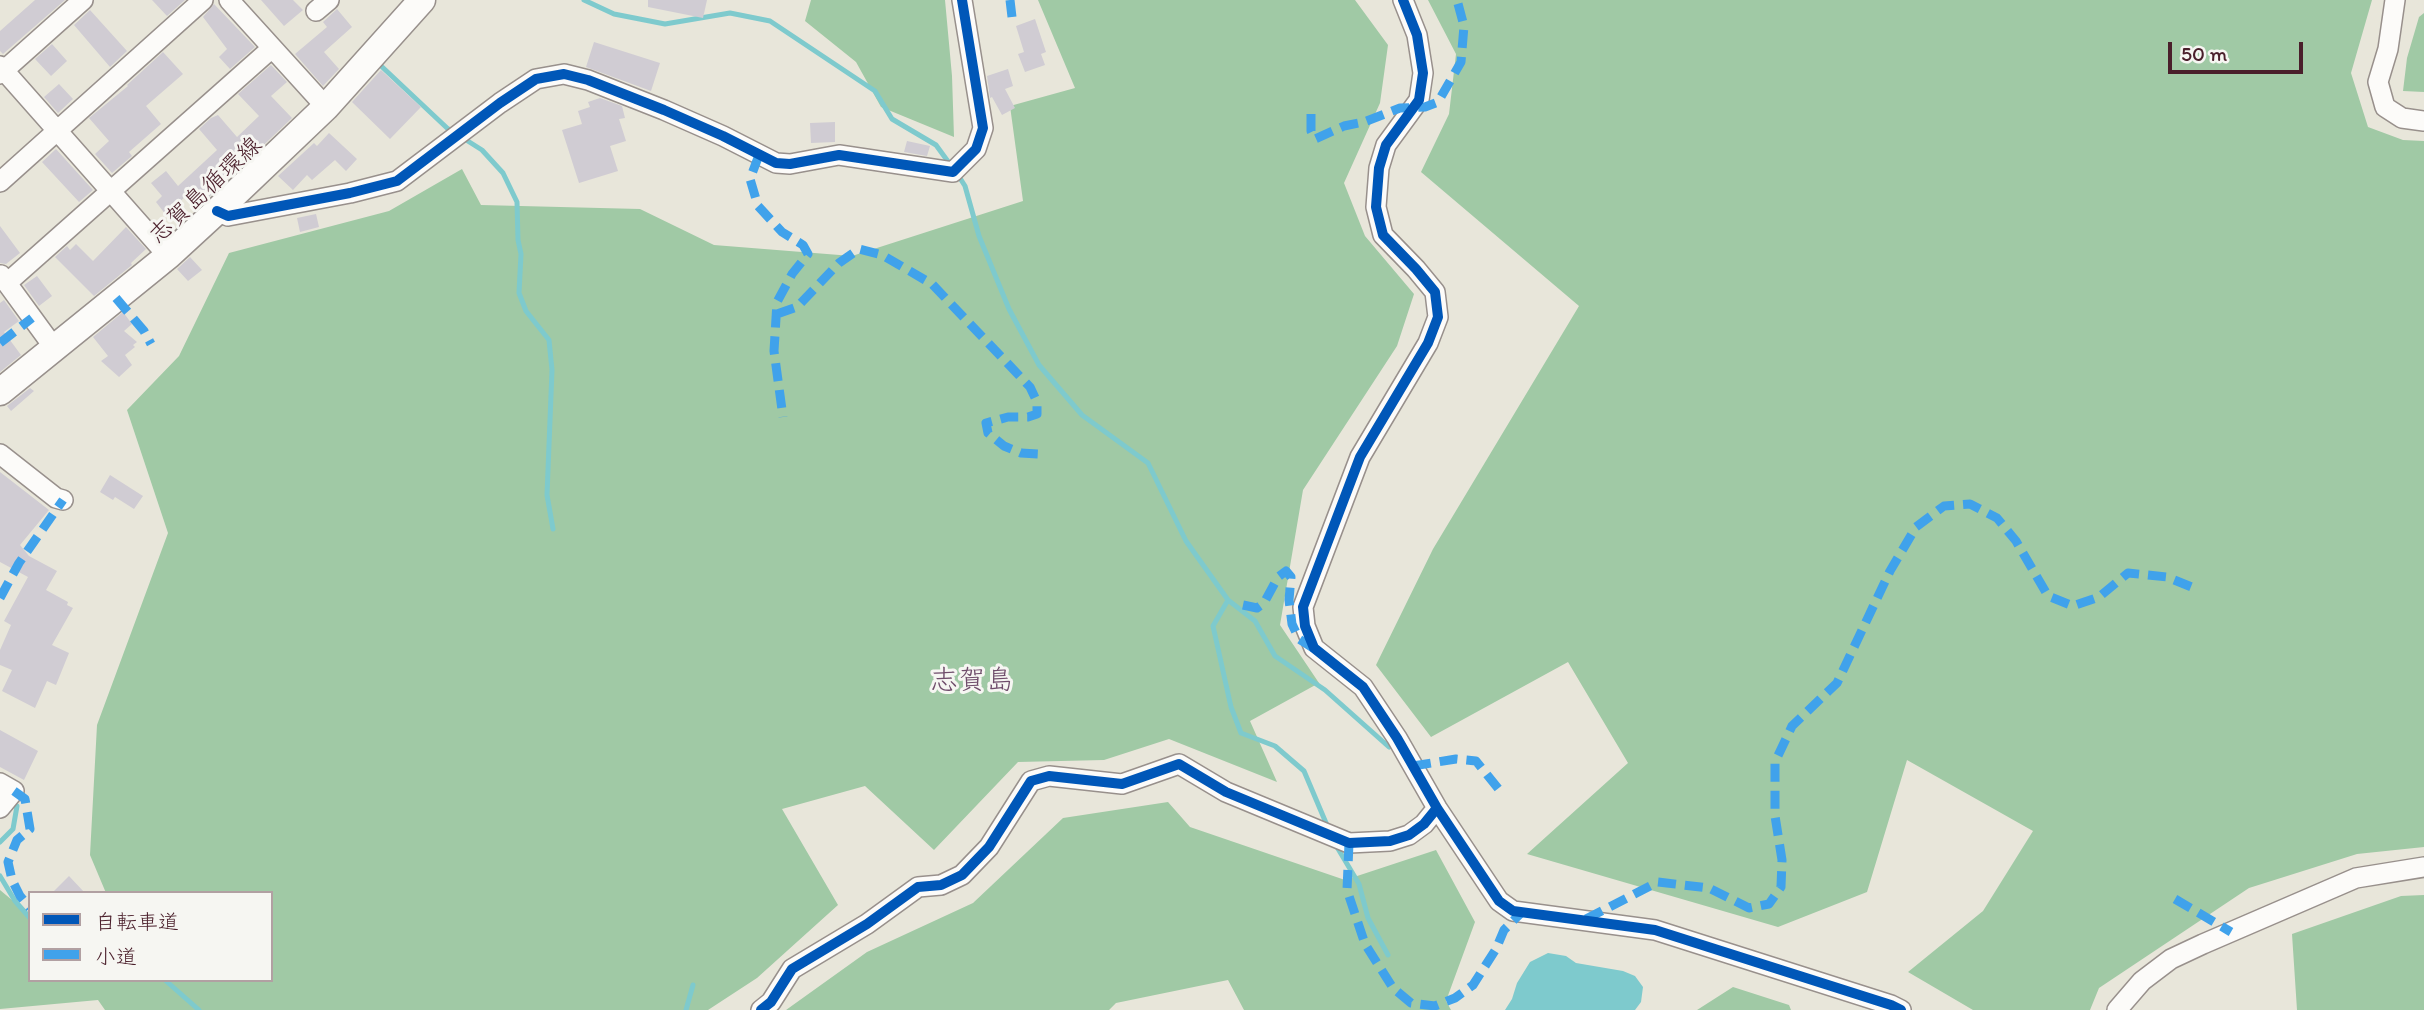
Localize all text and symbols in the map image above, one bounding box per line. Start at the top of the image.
scale bar [2172,28,2307,72]
text: 50 m [2181,41,2227,66]
street label: 志賀島循環線 [144,131,268,251]
district label: 志賀島 [930,665,1014,699]
legend [28,891,273,982]
text: 自転車道 [95,909,179,934]
text: 小道 [95,944,137,969]

